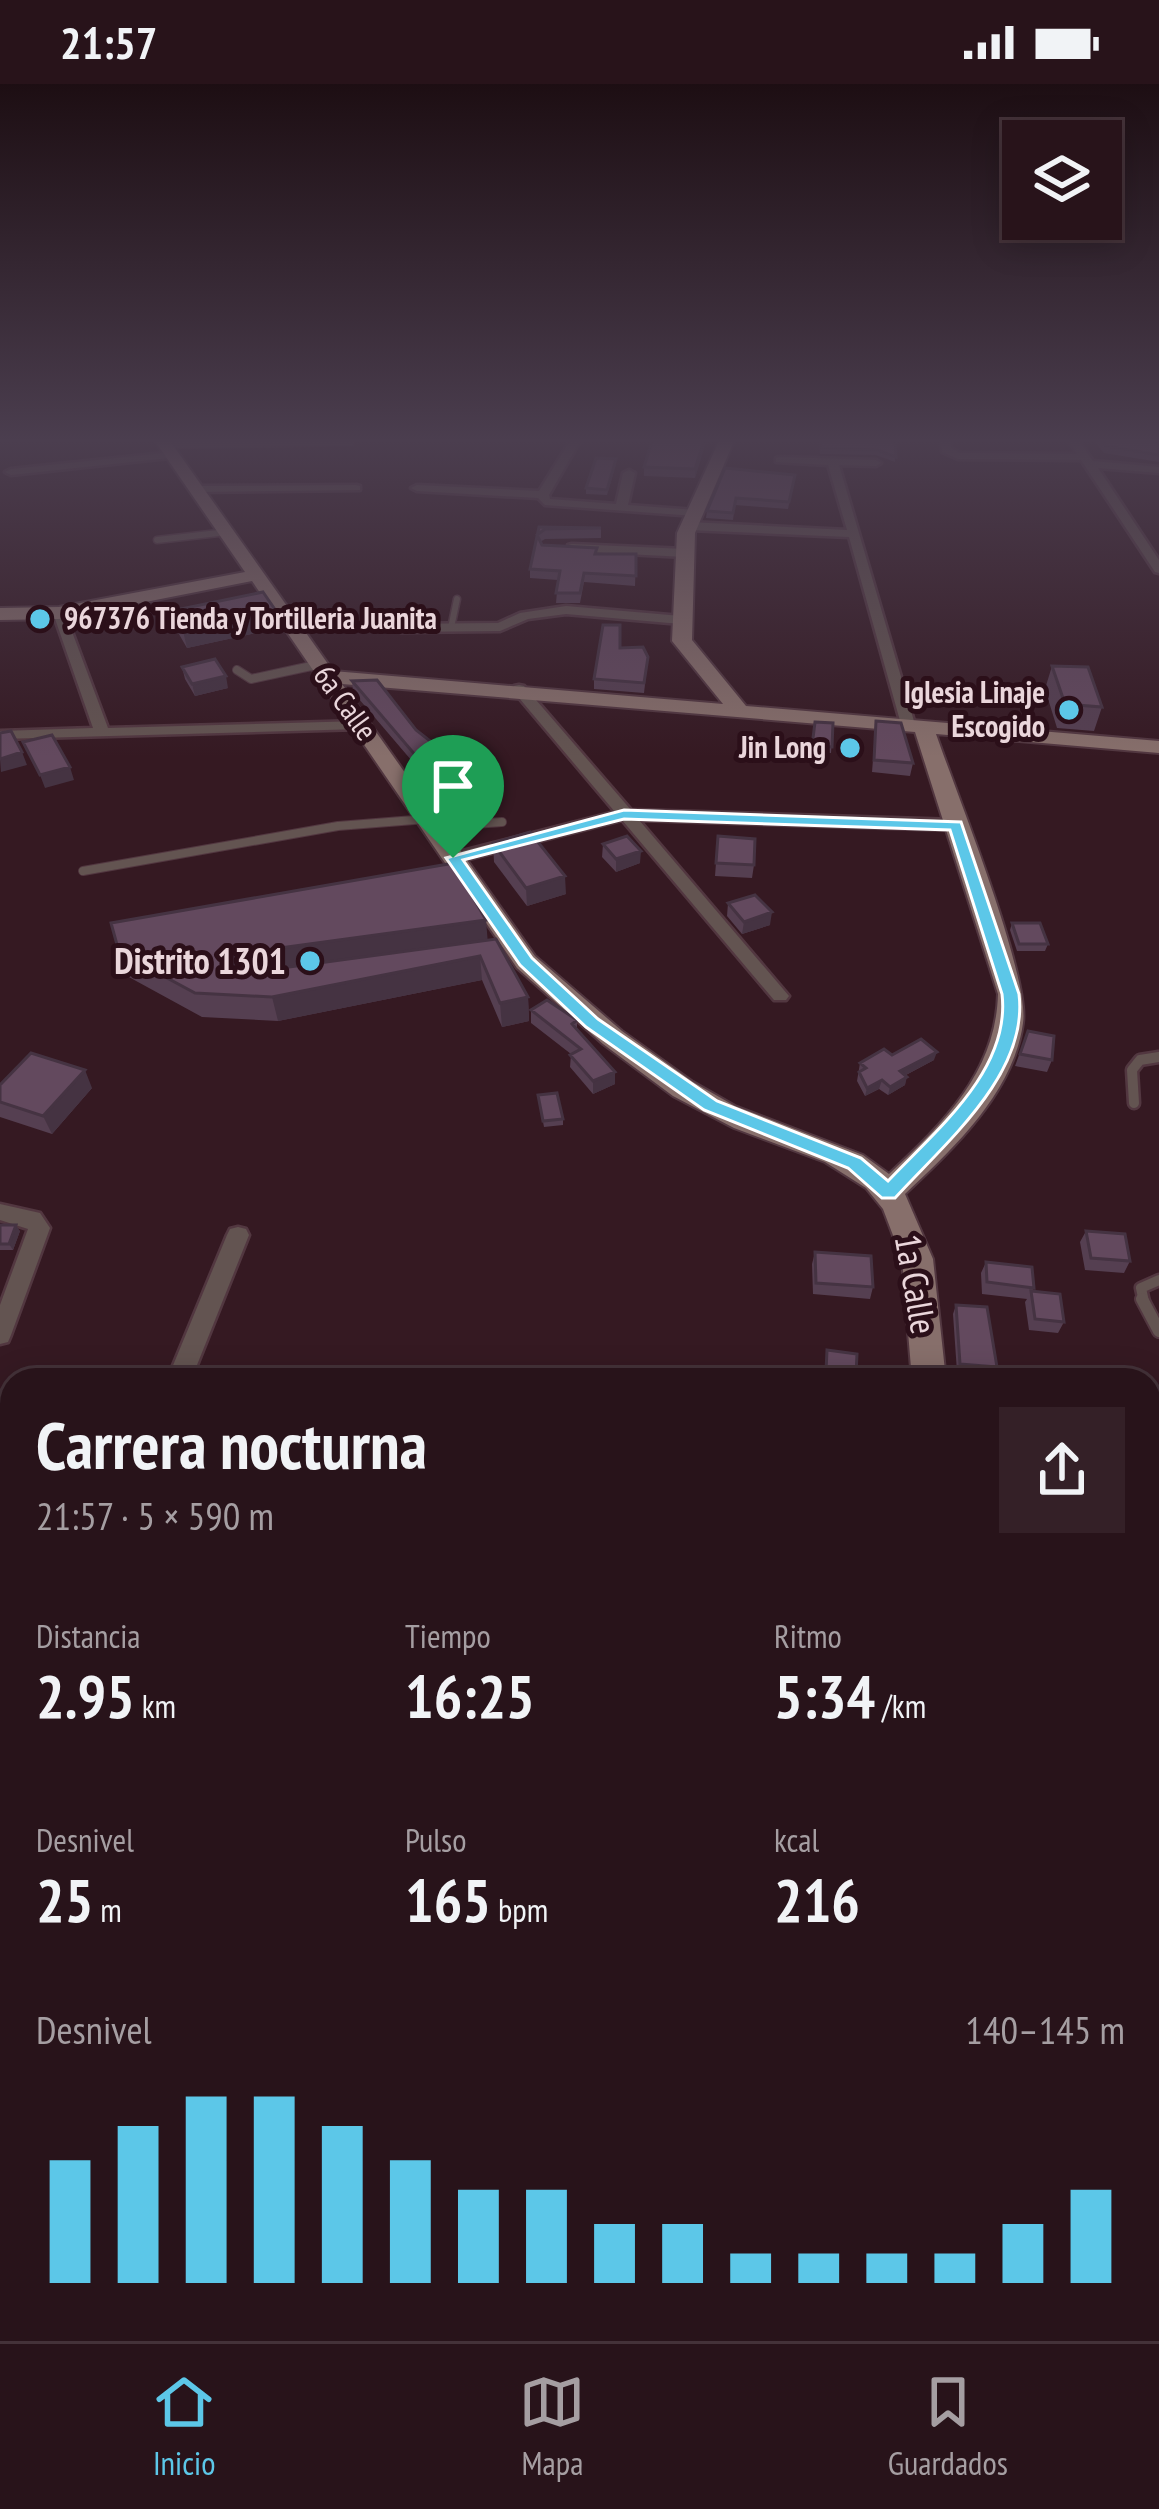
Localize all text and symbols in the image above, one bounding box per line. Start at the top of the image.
text: 21:57 [60,13,157,71]
map controls [1002,120,1122,240]
button: layers [1002,120,1122,240]
place label: 967376 Tienda y Tortilleria Juanita [64,598,437,637]
marker: 967376 Tienda y Tortilleria Juanita [27,606,53,632]
street label: 6a Calle [306,657,387,747]
place label: Iglesia Linaje Escogido [904,672,1045,745]
marker: Iglesia Linaje Escogido [1056,697,1082,723]
place label: Jin Long [738,727,826,766]
pin [402,735,504,858]
marker: Jin Long [837,735,863,761]
icon: arrive [420,753,486,819]
place label: Distrito 1301 [114,937,286,984]
marker: Distrito 1301 [297,948,323,974]
street label: 1a Calle [885,1230,948,1337]
text: Carrera nocturna [36,1402,427,1487]
button: share [999,1407,1125,1533]
text: 21:57 · 5 × 590 m [36,1490,274,1541]
text: Distancia [36,1614,141,1657]
text: Tiempo [405,1614,491,1657]
text: Ritmo [774,1614,842,1657]
text: 2.95 [36,1657,135,1735]
text: 16:25 [405,1657,535,1735]
text: 5:34 [774,1657,875,1735]
text: km [135,1684,176,1727]
text: /km [875,1684,926,1727]
text: Desnivel [36,1818,134,1861]
text: Pulso [405,1818,466,1861]
text: kcal [774,1818,819,1861]
text: 25 [36,1861,93,1939]
text: 165 [405,1861,491,1939]
text: 216 [774,1861,860,1939]
text: m [93,1888,122,1931]
text: bpm [491,1888,548,1931]
text: Desnivel [36,2004,152,2055]
text: 140–145 m [965,2004,1125,2055]
tab: Inicio [151,2369,217,2484]
tab: Mapa [519,2369,585,2484]
tab: Guardados [888,2369,1008,2484]

